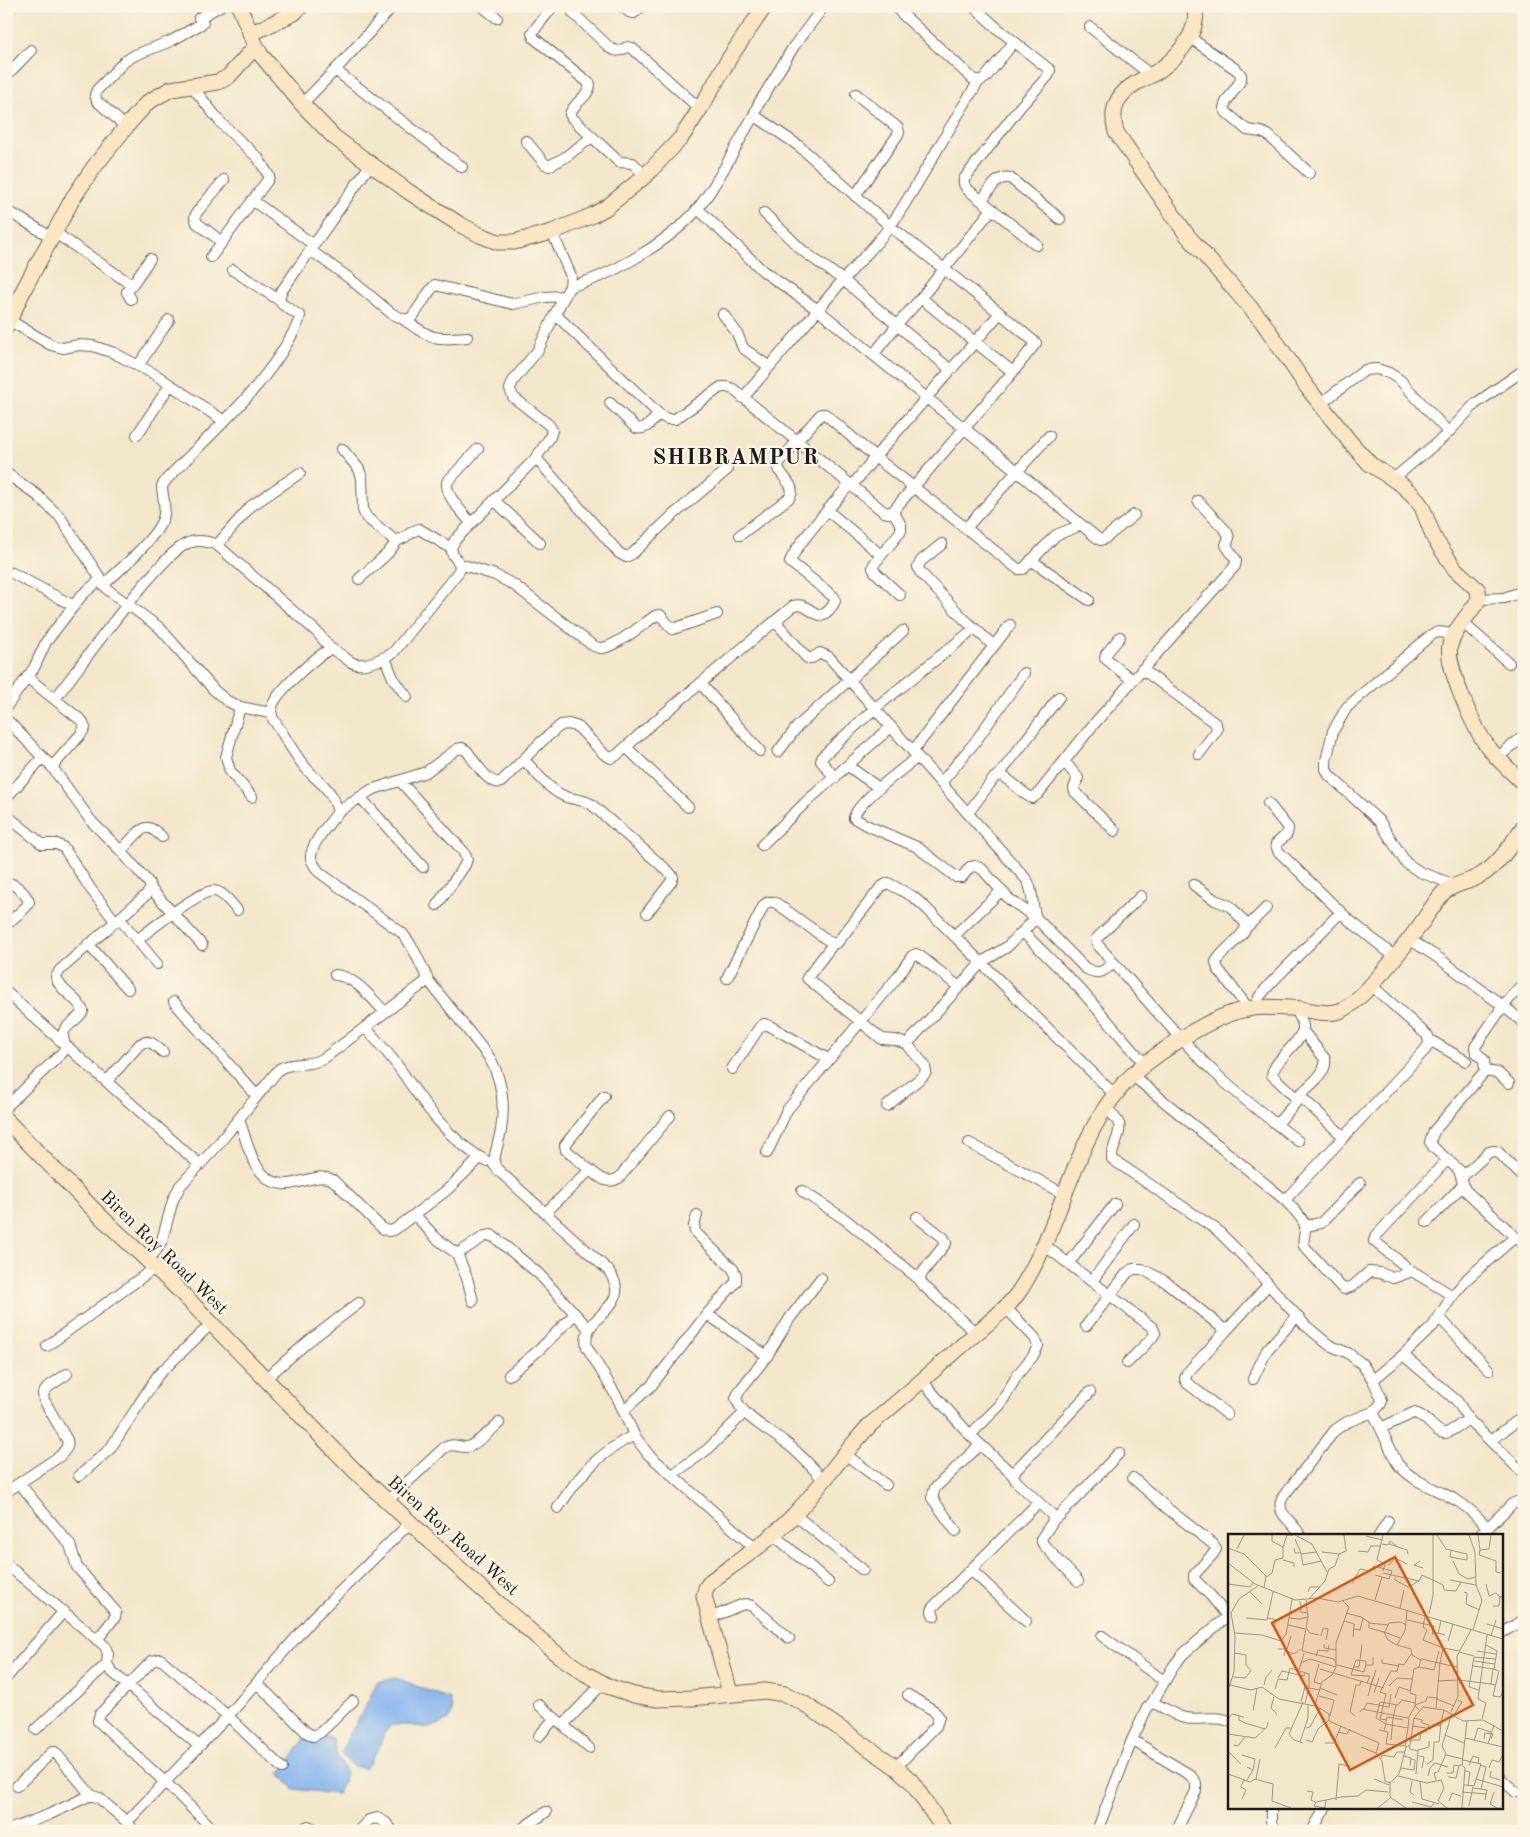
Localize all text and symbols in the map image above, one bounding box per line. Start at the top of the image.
district label: SHIBRAMPUR [652,447,820,469]
street label: Biren Roy Road West [97,1188,231,1318]
street label: Biren Roy Road West [384,1473,522,1599]
inset map [1228,1534,1502,1810]

